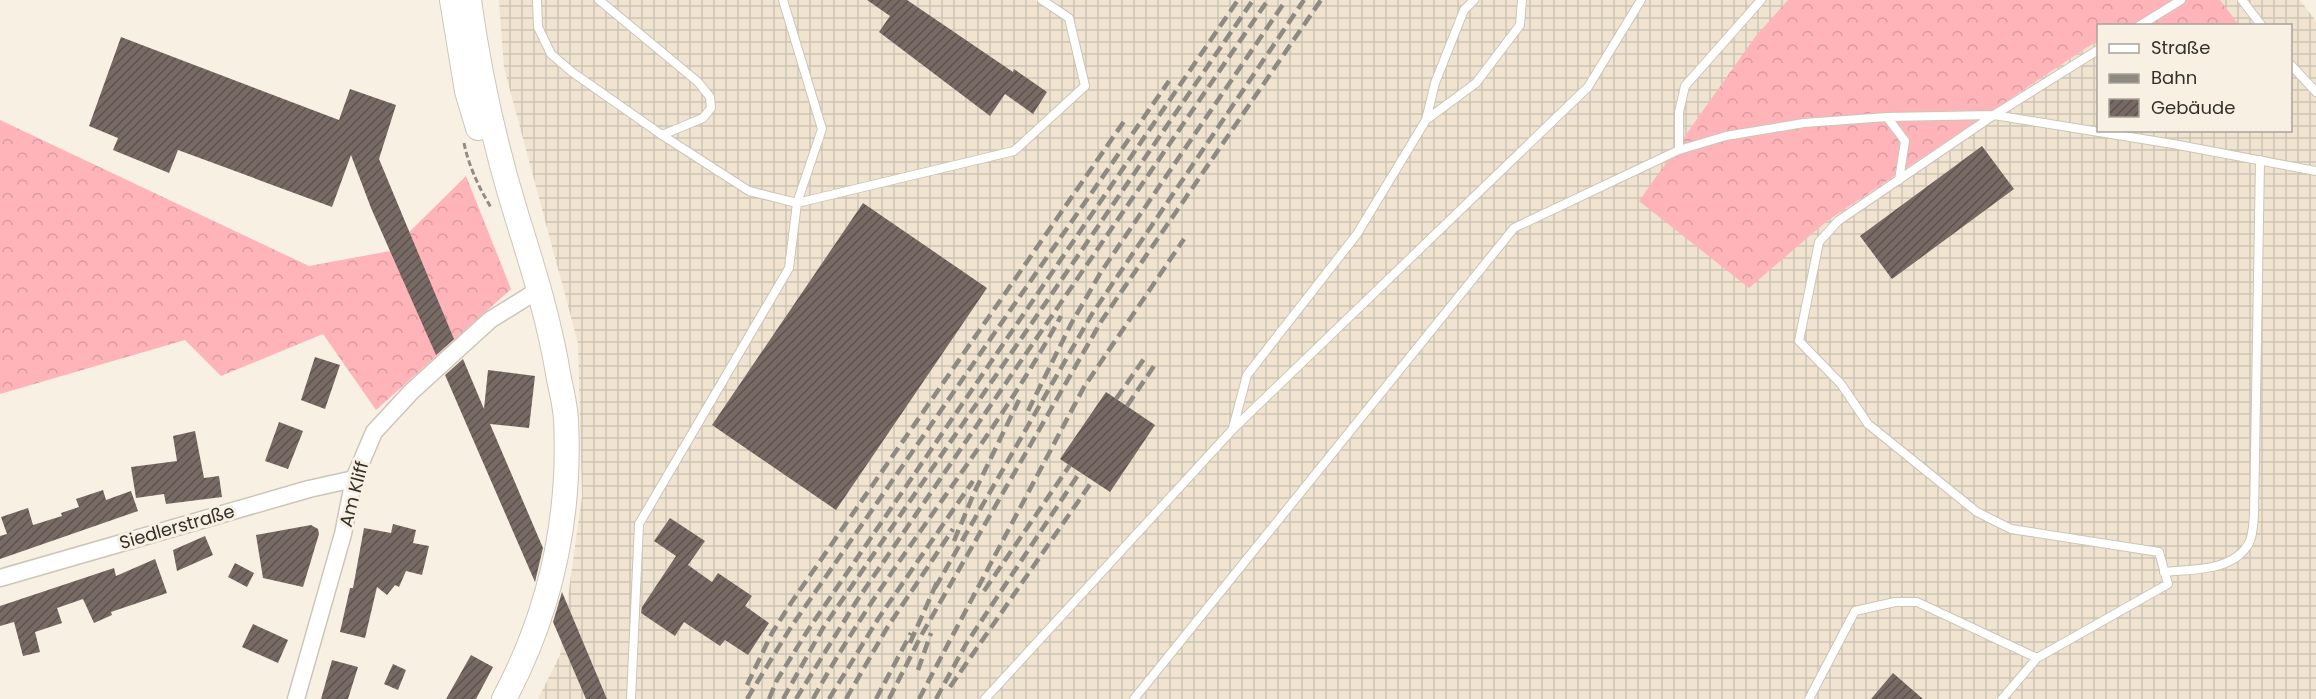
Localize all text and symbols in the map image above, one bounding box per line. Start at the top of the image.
legend [2097,24,2292,132]
text: Straße [2151,35,2210,60]
text: Bahn [2151,65,2197,90]
text: Gebäude [2151,95,2235,120]
street label: Am Kliff [333,458,374,529]
street label: Siedlerstraße [116,498,237,555]

